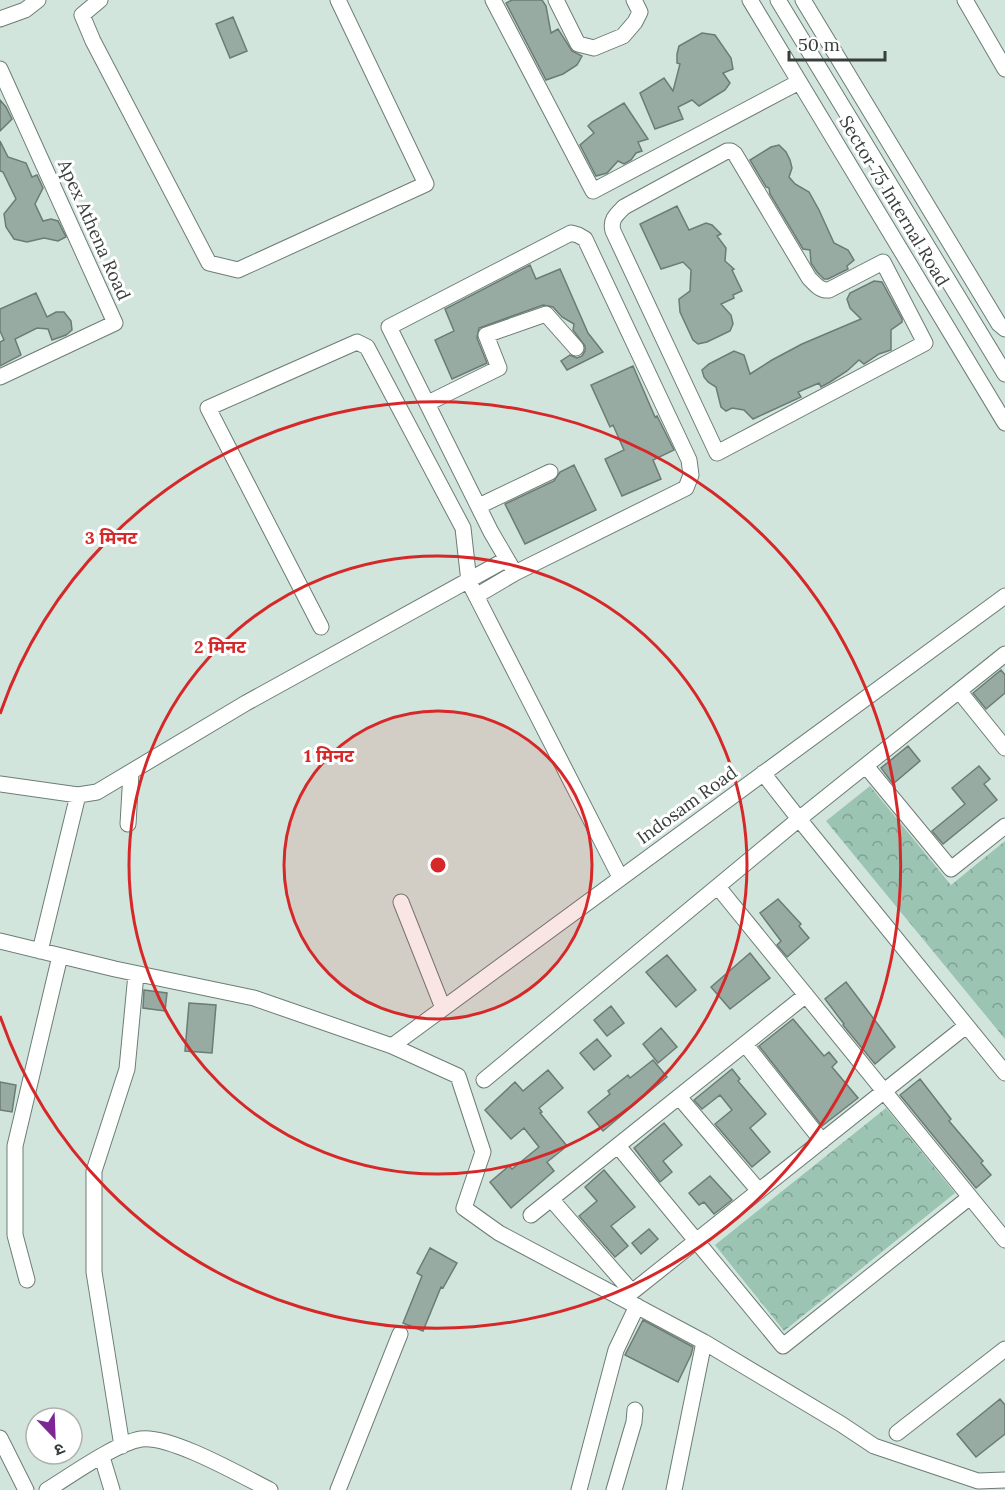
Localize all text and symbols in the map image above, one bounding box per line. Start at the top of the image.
scale bar [789,24,885,62]
text: 50 m [798,33,840,56]
street label: Sector 75 Internal Road [834,111,955,290]
street label: Apex Athena Road [53,155,136,304]
text: 3 मिनट [85,526,138,549]
text: 2 मिनट [194,635,246,658]
text: 1 मिनट [304,744,354,767]
street label: Indosam Road [632,760,742,849]
centre of rings [428,855,448,875]
north arrow [24,1406,84,1466]
text: उ [51,1439,68,1461]

